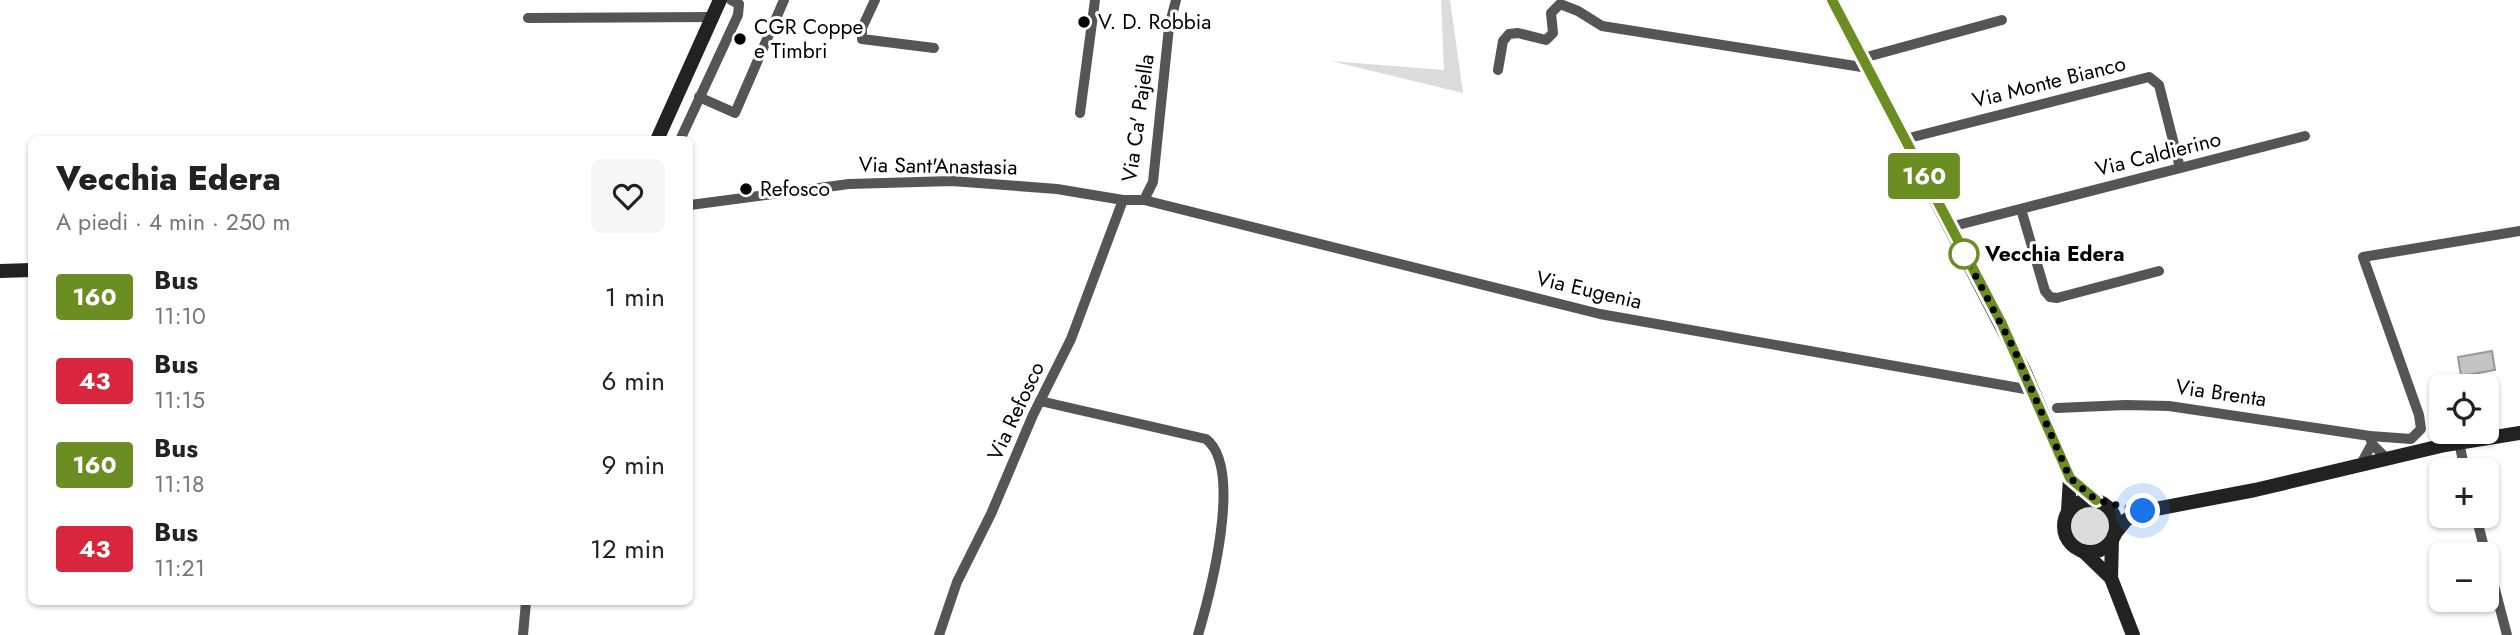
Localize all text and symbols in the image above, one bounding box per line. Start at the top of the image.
place label: V. D. Robbia [1098,7,1211,37]
place label: CGR Coppe e Timbri [754,12,864,66]
marker: V. D. Robbia [1076,14,1092,30]
marker: CGR Coppe e Timbri [732,31,748,47]
street label: Via Monte Bianco [1969,48,2129,116]
street label: Via Ca' Pajella [1114,52,1162,184]
street label: Via Caldierino [2092,124,2224,184]
street label: Via Sant'Anastasia [858,150,1018,182]
line badge: 160 [1884,153,1964,199]
text: Vecchia Edera [56,155,281,202]
text: 160 [1902,158,1946,193]
button: heart [591,159,665,233]
place label: Refosco [760,174,830,204]
marker: Refosco [738,181,754,197]
text: A piedi · 4 min · 250 m [56,205,291,239]
marker: Vecchia Edera [1949,239,1979,269]
place label: Vecchia Edera [1984,239,2125,269]
text: Bus [154,261,198,299]
street label: Via Eugenia [1533,263,1645,317]
text: 1 min [605,278,665,316]
text: 160 [72,279,117,314]
text: 11:10 [154,299,206,333]
text: Bus [154,345,198,383]
street label: Via Refosco [980,357,1052,465]
text: 6 min [602,362,665,400]
text: 43 [79,363,110,398]
street label: Via Brenta [2174,372,2268,414]
map controls [2429,374,2499,612]
button: locate [2429,374,2499,444]
text: 11:15 [154,383,205,417]
text: Bus [154,429,198,467]
text: 9 min [602,446,665,484]
text: 160 [72,447,117,482]
button: + [2429,458,2499,528]
text: 11:18 [154,467,205,501]
your location [2125,493,2160,528]
text: Bus [154,513,198,551]
text: 12 min [590,530,665,568]
text: 43 [79,531,110,566]
button: − [2429,542,2499,612]
text: 11:21 [154,551,205,585]

